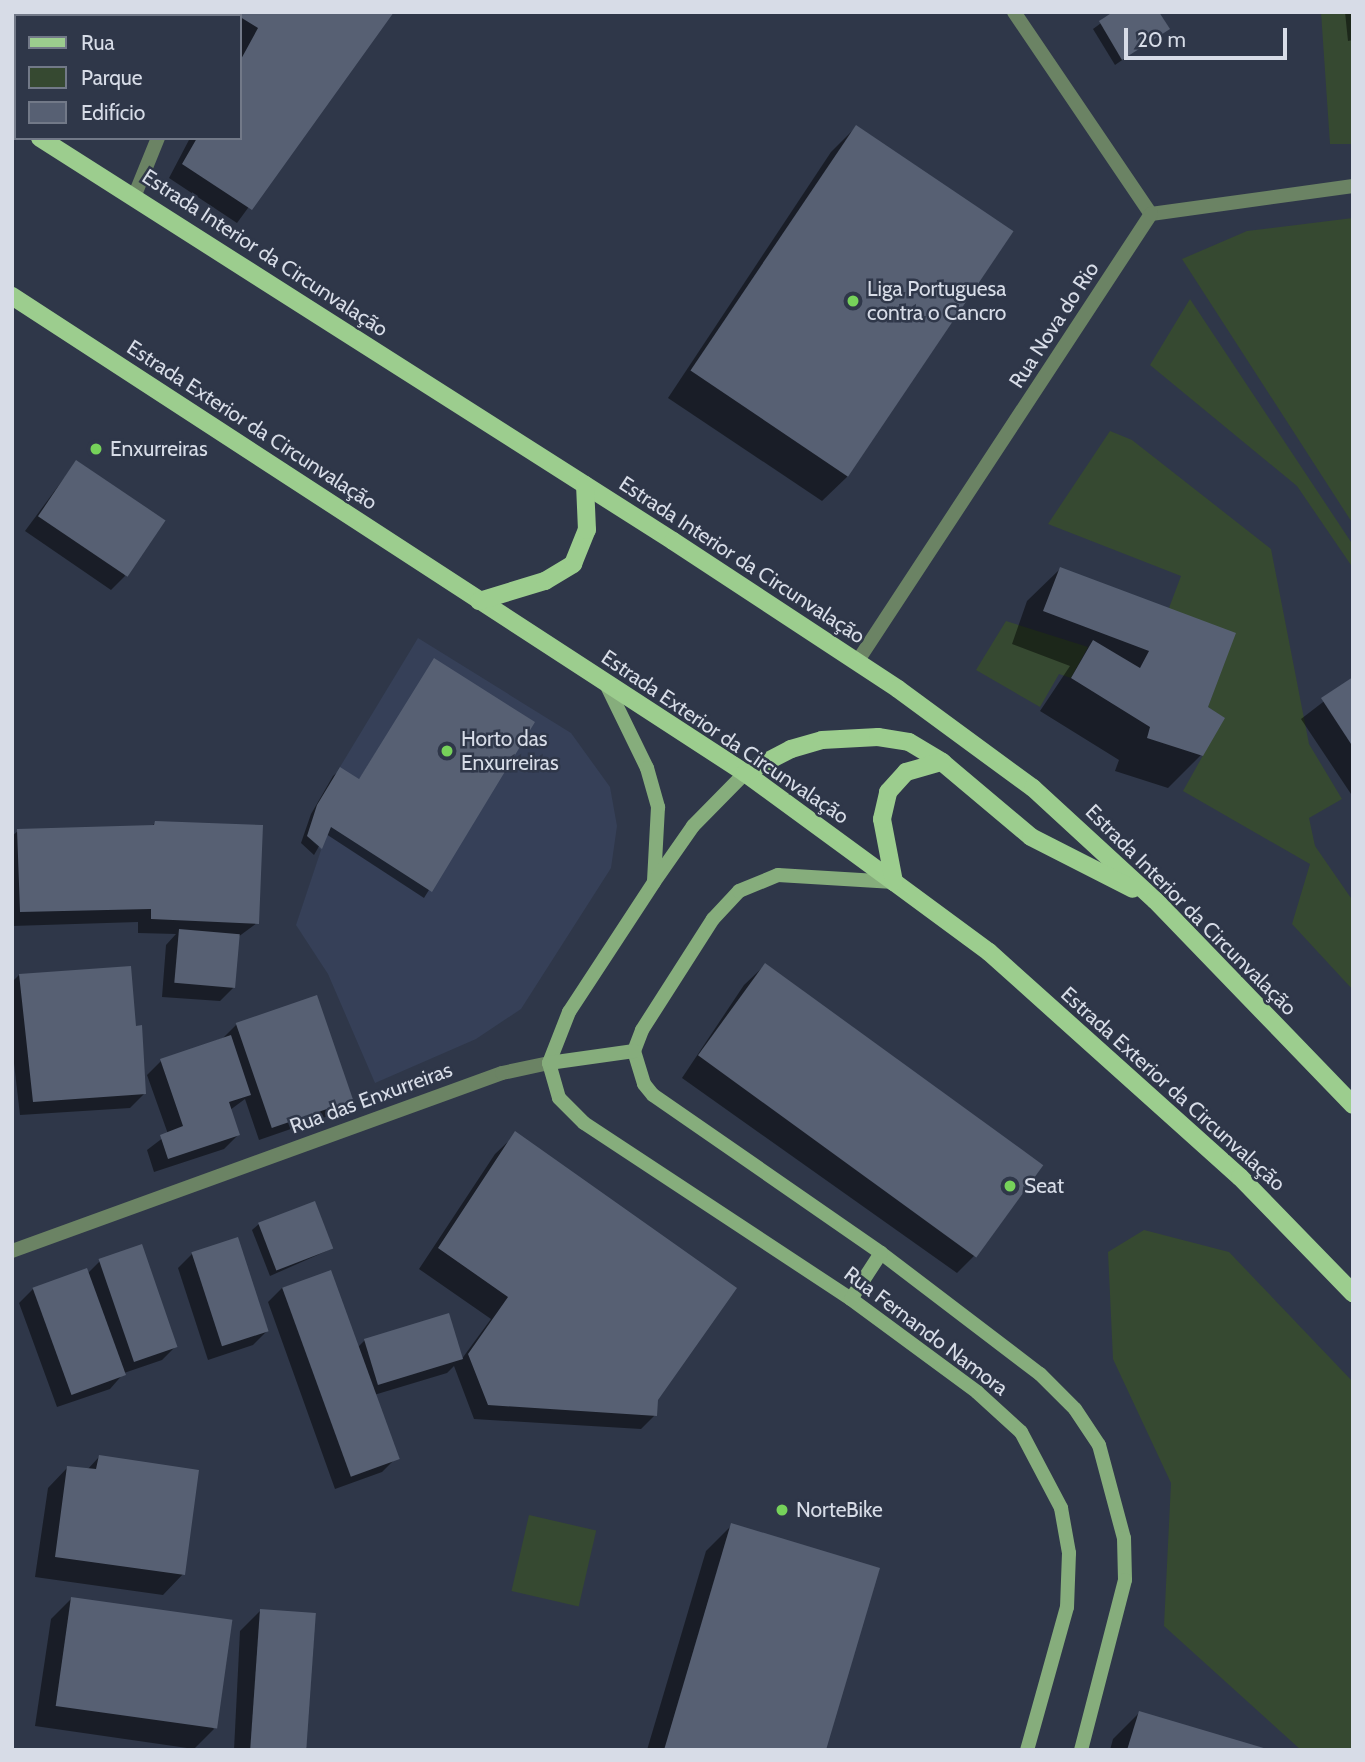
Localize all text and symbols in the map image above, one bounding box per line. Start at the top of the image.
legend [14,14,242,140]
scale bar [1127,14,1290,58]
text: 20 m [1137,27,1186,52]
text: Rua [81,30,115,55]
text: Parque [81,65,143,90]
text: Edifício [81,100,145,125]
street label: Estrada Interior da Circunvalação [137,164,393,342]
street label: Rua Nova do Rio [1004,257,1104,393]
place label: Liga Portuguesa contra o Cancro [867,276,1006,326]
marker: Liga Portuguesa contra o Cancro [845,293,861,309]
street label: Estrada Exterior da Circunvalação [122,335,382,515]
place label: Enxurreiras [110,436,208,462]
marker: Enxurreiras [88,441,104,457]
street label: Estrada Interior da Circunvalação [614,471,870,649]
street label: Estrada Exterior da Circunvalação [596,645,854,829]
place label: Horto das Enxurreiras [461,726,559,776]
marker: Horto das Enxurreiras [439,743,455,759]
street label: Estrada Interior da Circunvalação [1080,799,1302,1021]
street label: Estrada Exterior da Circunvalação [1056,982,1290,1196]
street label: Rua das Enxurreiras [286,1057,456,1139]
place label: Seat [1024,1173,1064,1199]
marker: Seat [1002,1178,1018,1194]
street label: Rua Fernando Namora [839,1261,1013,1401]
place label: NorteBike [796,1497,883,1523]
marker: NorteBike [774,1502,790,1518]

